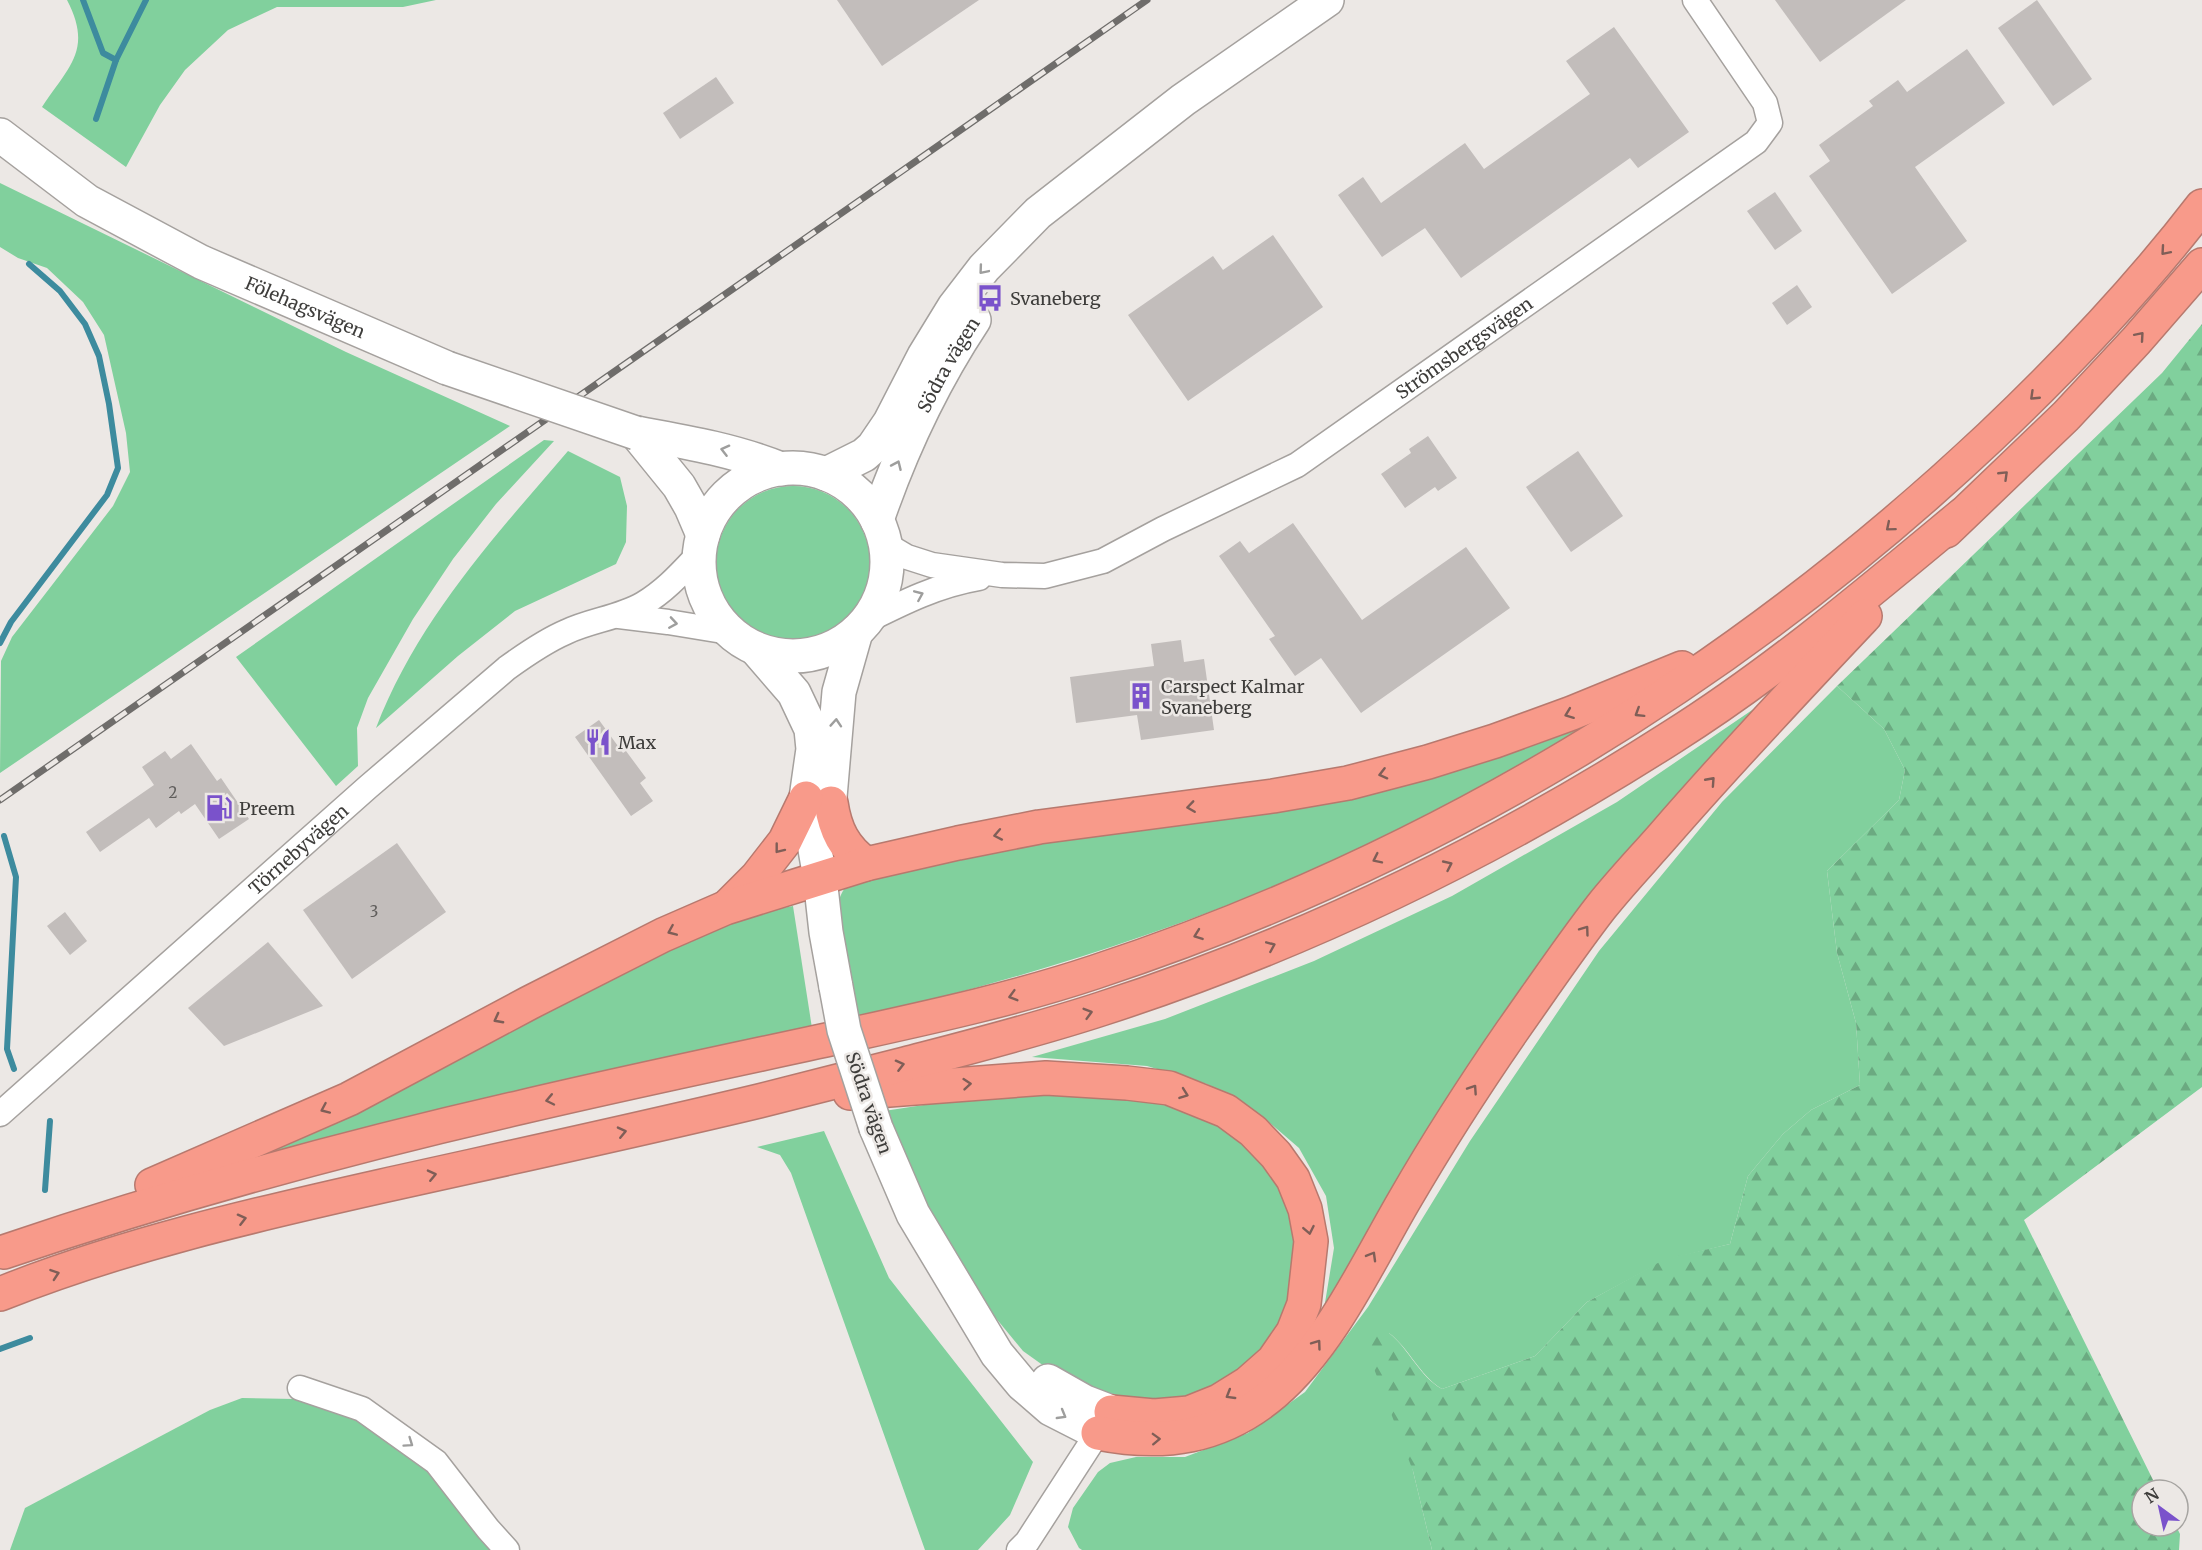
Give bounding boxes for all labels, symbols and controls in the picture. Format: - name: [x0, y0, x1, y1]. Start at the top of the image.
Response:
- one-way arrow: [2161, 244, 2172, 255]
- one-way arrow: [980, 263, 991, 274]
- street label: Fölehagsvägen: [242, 271, 369, 343]
- bus stop icon: Svaneberg: [975, 283, 1005, 313]
- place label: Svaneberg: [1010, 287, 1101, 310]
- street label: Strömsbergsvägen: [1391, 291, 1537, 404]
- street label: Södra vägen: [912, 313, 984, 416]
- one-way arrow: [2133, 332, 2144, 343]
- one-way arrow: [2030, 388, 2041, 399]
- one-way arrow: [721, 444, 731, 457]
- one-way arrow: [890, 460, 902, 471]
- one-way arrow: [1997, 471, 2007, 482]
- one-way arrow: [1886, 520, 1897, 531]
- one-way arrow: [913, 590, 924, 602]
- one-way arrow: [668, 616, 677, 628]
- place label: Carspect Kalmar Svaneberg: [1161, 675, 1305, 719]
- building icon: Carspect Kalmar Svaneberg: [1126, 681, 1156, 711]
- one-way arrow: [1635, 705, 1645, 717]
- one-way arrow: [1564, 707, 1575, 719]
- one-way arrow: [829, 719, 842, 728]
- restaurant icon: Max: [583, 727, 613, 757]
- place label: Max: [618, 731, 657, 754]
- one-way arrow: [1378, 766, 1388, 779]
- one-way arrow: [1704, 777, 1715, 788]
- house number: 2: [169, 783, 178, 802]
- fuel station icon: Preem: [204, 793, 234, 823]
- place label: Preem: [239, 797, 295, 820]
- street label: Törnebyvägen: [244, 799, 353, 899]
- one-way arrow: [1187, 801, 1196, 813]
- one-way arrow: [994, 828, 1004, 841]
- one-way arrow: [775, 843, 786, 854]
- one-way arrow: [1373, 851, 1384, 863]
- one-way arrow: [1442, 861, 1453, 873]
- house number: 3: [370, 902, 378, 921]
- one-way arrow: [667, 924, 678, 936]
- one-way arrow: [1578, 925, 1589, 936]
- one-way arrow: [1193, 928, 1204, 941]
- one-way arrow: [1264, 941, 1275, 953]
- one-way arrow: [1008, 989, 1019, 1001]
- one-way arrow: [1082, 1008, 1093, 1020]
- one-way arrow: [493, 1012, 504, 1024]
- street label: Södra vägen: [841, 1049, 897, 1157]
- one-way arrow: [895, 1059, 905, 1072]
- one-way arrow: [962, 1078, 971, 1091]
- one-way arrow: [1466, 1085, 1477, 1096]
- one-way arrow: [1178, 1086, 1189, 1099]
- one-way arrow: [546, 1093, 556, 1106]
- one-way arrow: [320, 1102, 331, 1114]
- one-way arrow: [617, 1126, 627, 1139]
- one-way arrow: [427, 1169, 437, 1182]
- one-way arrow: [237, 1213, 247, 1226]
- one-way arrow: [1302, 1224, 1315, 1234]
- one-way arrow: [1365, 1252, 1376, 1262]
- one-way arrow: [49, 1269, 60, 1282]
- one-way arrow: [1310, 1340, 1321, 1351]
- one-way arrow: [1226, 1387, 1236, 1399]
- one-way arrow: [1056, 1408, 1066, 1420]
- one-way arrow: [1151, 1433, 1160, 1446]
- one-way arrow: [403, 1436, 414, 1447]
- north arrow: [2130, 1478, 2190, 1538]
- text: N: [2141, 1483, 2163, 1507]

